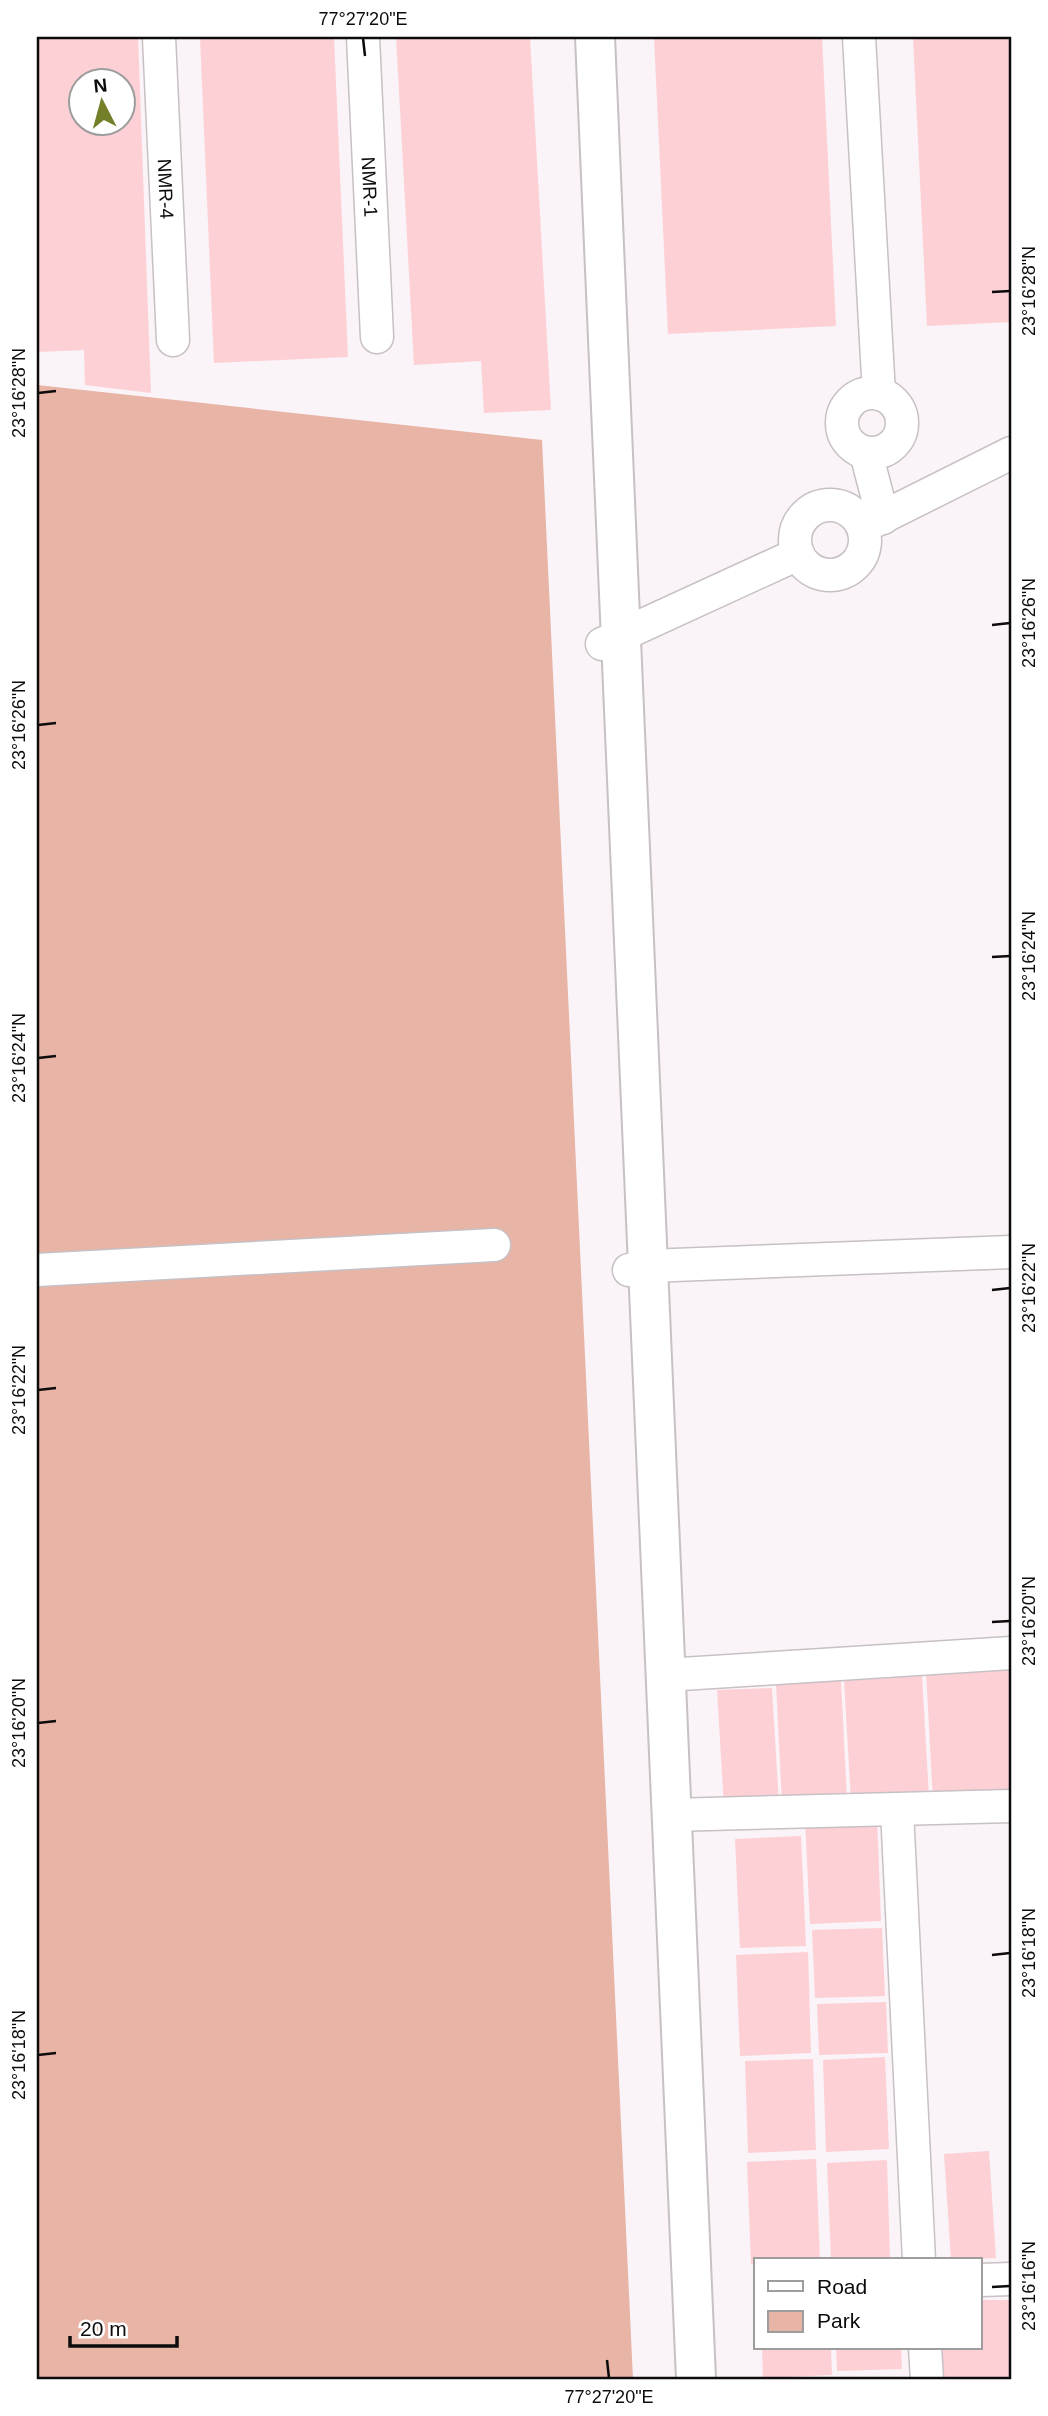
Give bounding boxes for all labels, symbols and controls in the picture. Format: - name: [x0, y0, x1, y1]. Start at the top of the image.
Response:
- text: 77°27'20"E: [318, 9, 408, 29]
- north arrow: [66, 66, 136, 136]
- text: N: [92, 74, 108, 97]
- street label: NMR-1: [358, 156, 382, 217]
- street label: NMR-4: [154, 158, 178, 220]
- text: 23°16'28"N: [1019, 246, 1039, 336]
- text: 23°16'28"N: [9, 348, 29, 438]
- text: 23°16'26"N: [1019, 578, 1039, 668]
- text: 23°16'26"N: [9, 680, 29, 770]
- text: 23°16'24"N: [1019, 911, 1039, 1001]
- text: 23°16'24"N: [9, 1013, 29, 1103]
- text: 23°16'22"N: [1019, 1243, 1039, 1333]
- text: 23°16'22"N: [9, 1345, 29, 1435]
- text: 23°16'20"N: [1019, 1576, 1039, 1666]
- text: 23°16'20"N: [9, 1678, 29, 1768]
- text: 23°16'18"N: [1019, 1908, 1039, 1998]
- text: 23°16'18"N: [9, 2010, 29, 2100]
- text: 23°16'16"N: [1019, 2241, 1039, 2331]
- legend: [754, 2258, 982, 2350]
- text: Road: [817, 2275, 867, 2298]
- scale bar: [70, 2304, 177, 2348]
- text: Park: [817, 2309, 861, 2332]
- text: 20 m: [80, 2317, 127, 2340]
- text: 77°27'20"E: [564, 2387, 654, 2407]

